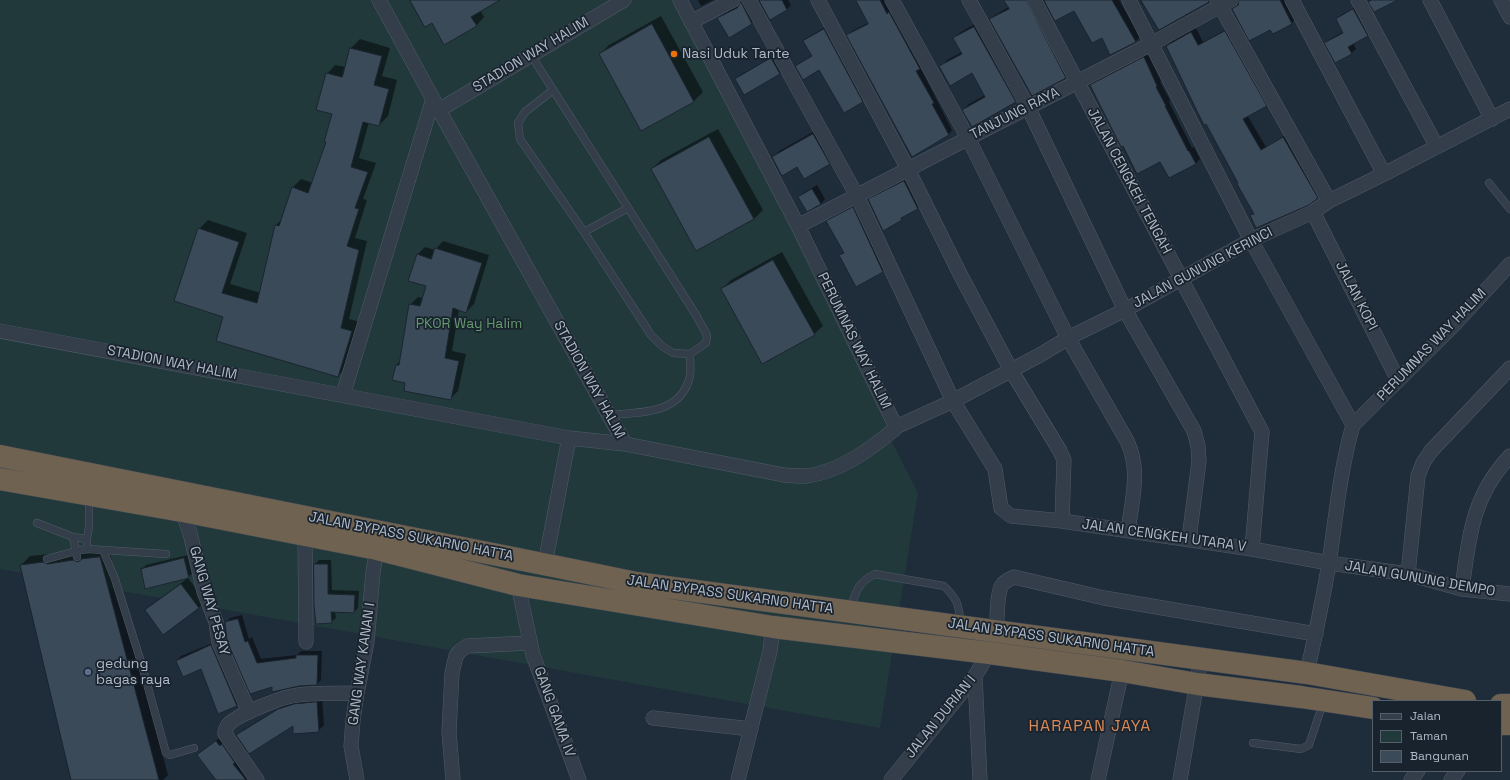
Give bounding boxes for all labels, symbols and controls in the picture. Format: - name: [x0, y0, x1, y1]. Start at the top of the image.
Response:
- street label: STADION WAY HALIM: [470, 14, 592, 96]
- place label: Nasi Uduk Tante: [682, 46, 790, 62]
- marker: Nasi Uduk Tante: [669, 49, 679, 59]
- street label: TANJUNG RAYA: [968, 84, 1062, 144]
- street label: JALAN CENGKEH TENGAH: [1083, 105, 1175, 257]
- street label: JALAN GUNUNG KERINCI: [1130, 224, 1276, 312]
- street label: JALAN KOPI: [1331, 259, 1381, 333]
- street label: PERUMNAS WAY HALIM: [814, 270, 894, 412]
- street label: PERUMNAS WAY HALIM: [1374, 285, 1490, 405]
- park label: PKOR Way Halim: [416, 316, 522, 332]
- street label: STADION WAY HALIM: [550, 318, 628, 442]
- street label: STADION WAY HALIM: [106, 342, 238, 384]
- street label: JALAN BYPASS SUKARNO HATTA: [307, 509, 515, 565]
- street label: JALAN CENGKEH UTARA V: [1081, 516, 1247, 556]
- street label: GANG WAY PESAY: [185, 544, 233, 658]
- street label: JALAN GUNUNG DEMPO: [1343, 557, 1497, 601]
- street label: JALAN BYPASS SUKARNO HATTA: [626, 572, 834, 618]
- street label: GANG WAY KANAN I: [345, 602, 379, 726]
- street label: JALAN BYPASS SUKARNO HATTA: [947, 615, 1155, 661]
- place label: gedung bagas raya: [96, 656, 170, 688]
- street label: GANG GAMA IV: [530, 665, 578, 759]
- marker: gedung bagas raya: [83, 667, 93, 677]
- street label: JALAN DURIAN I: [902, 672, 980, 762]
- legend: [1372, 700, 1502, 772]
- text: Jalan: [1410, 708, 1441, 724]
- district label: HARAPAN JAYA: [1029, 717, 1151, 737]
- text: Taman: [1410, 728, 1447, 744]
- text: Bangunan: [1410, 748, 1469, 764]

